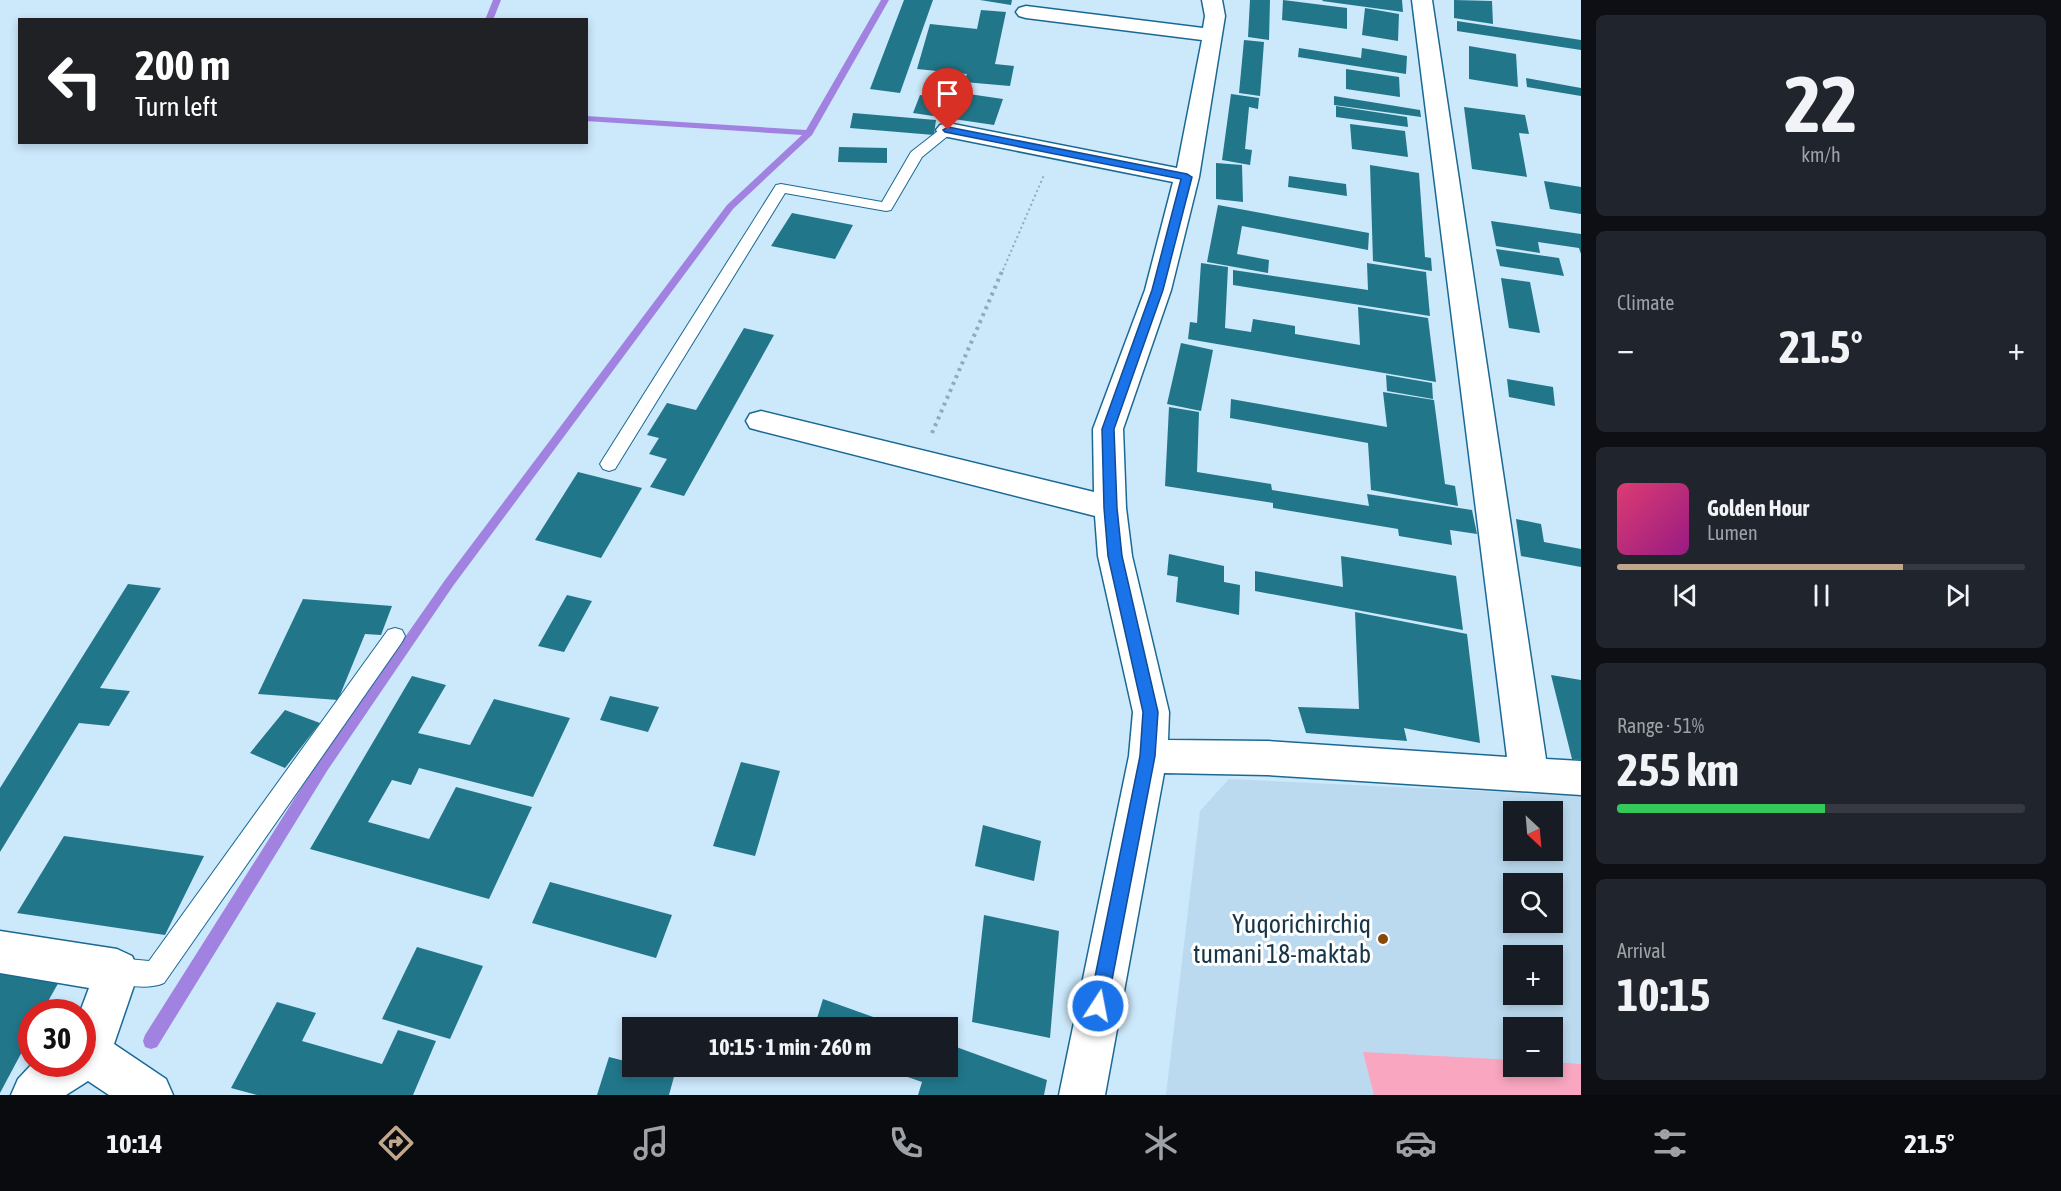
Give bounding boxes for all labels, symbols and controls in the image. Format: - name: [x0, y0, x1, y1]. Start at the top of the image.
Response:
- text: 200 m: [135, 41, 230, 89]
- icon: left: [36, 42, 114, 120]
- text: 22: [1784, 59, 1858, 149]
- pin: [922, 68, 973, 130]
- icon: arrive: [931, 77, 964, 110]
- text: Turn left: [135, 91, 218, 122]
- text: km/h: [1801, 143, 1841, 166]
- text: Climate: [1617, 291, 1674, 314]
- text: 21.5°: [1779, 321, 1863, 373]
- text: −: [1617, 329, 1634, 367]
- text: +: [2008, 329, 2025, 367]
- text: Golden Hour: [1707, 495, 1809, 521]
- text: Lumen: [1707, 521, 1758, 544]
- icon: previous: [1669, 579, 1702, 612]
- icon: pause: [1805, 579, 1838, 612]
- icon: next: [1941, 579, 1974, 612]
- text: Range · 51%: [1617, 714, 1704, 737]
- text: 255 km: [1617, 744, 1739, 796]
- north arrow: [1503, 801, 1563, 861]
- map controls: [1503, 801, 1563, 1077]
- button: search: [1503, 873, 1563, 933]
- place label: Yuqorichirchiq tumani 18-maktab: [1193, 909, 1371, 969]
- marker: Yuqorichirchiq tumani 18-maktab: [1376, 932, 1390, 946]
- text: Arrival: [1617, 939, 1666, 962]
- button: +: [1503, 945, 1563, 1005]
- text: 10:15: [1617, 969, 1711, 1021]
- position arrow: [1066, 974, 1130, 1038]
- speed limit sign: 30: [18, 999, 96, 1077]
- button: −: [1503, 1017, 1563, 1077]
- text: 10:15 · 1 min · 260 m: [709, 1034, 871, 1060]
- icon: directions: [375, 1122, 417, 1164]
- icon: music: [630, 1122, 672, 1164]
- icon: phone: [885, 1122, 927, 1164]
- icon: climate: [1140, 1122, 1182, 1164]
- icon: car: [1395, 1122, 1437, 1164]
- icon: filters: [1649, 1122, 1691, 1164]
- text: 10:14: [106, 1128, 163, 1159]
- text: 21.5°: [1904, 1128, 1955, 1159]

